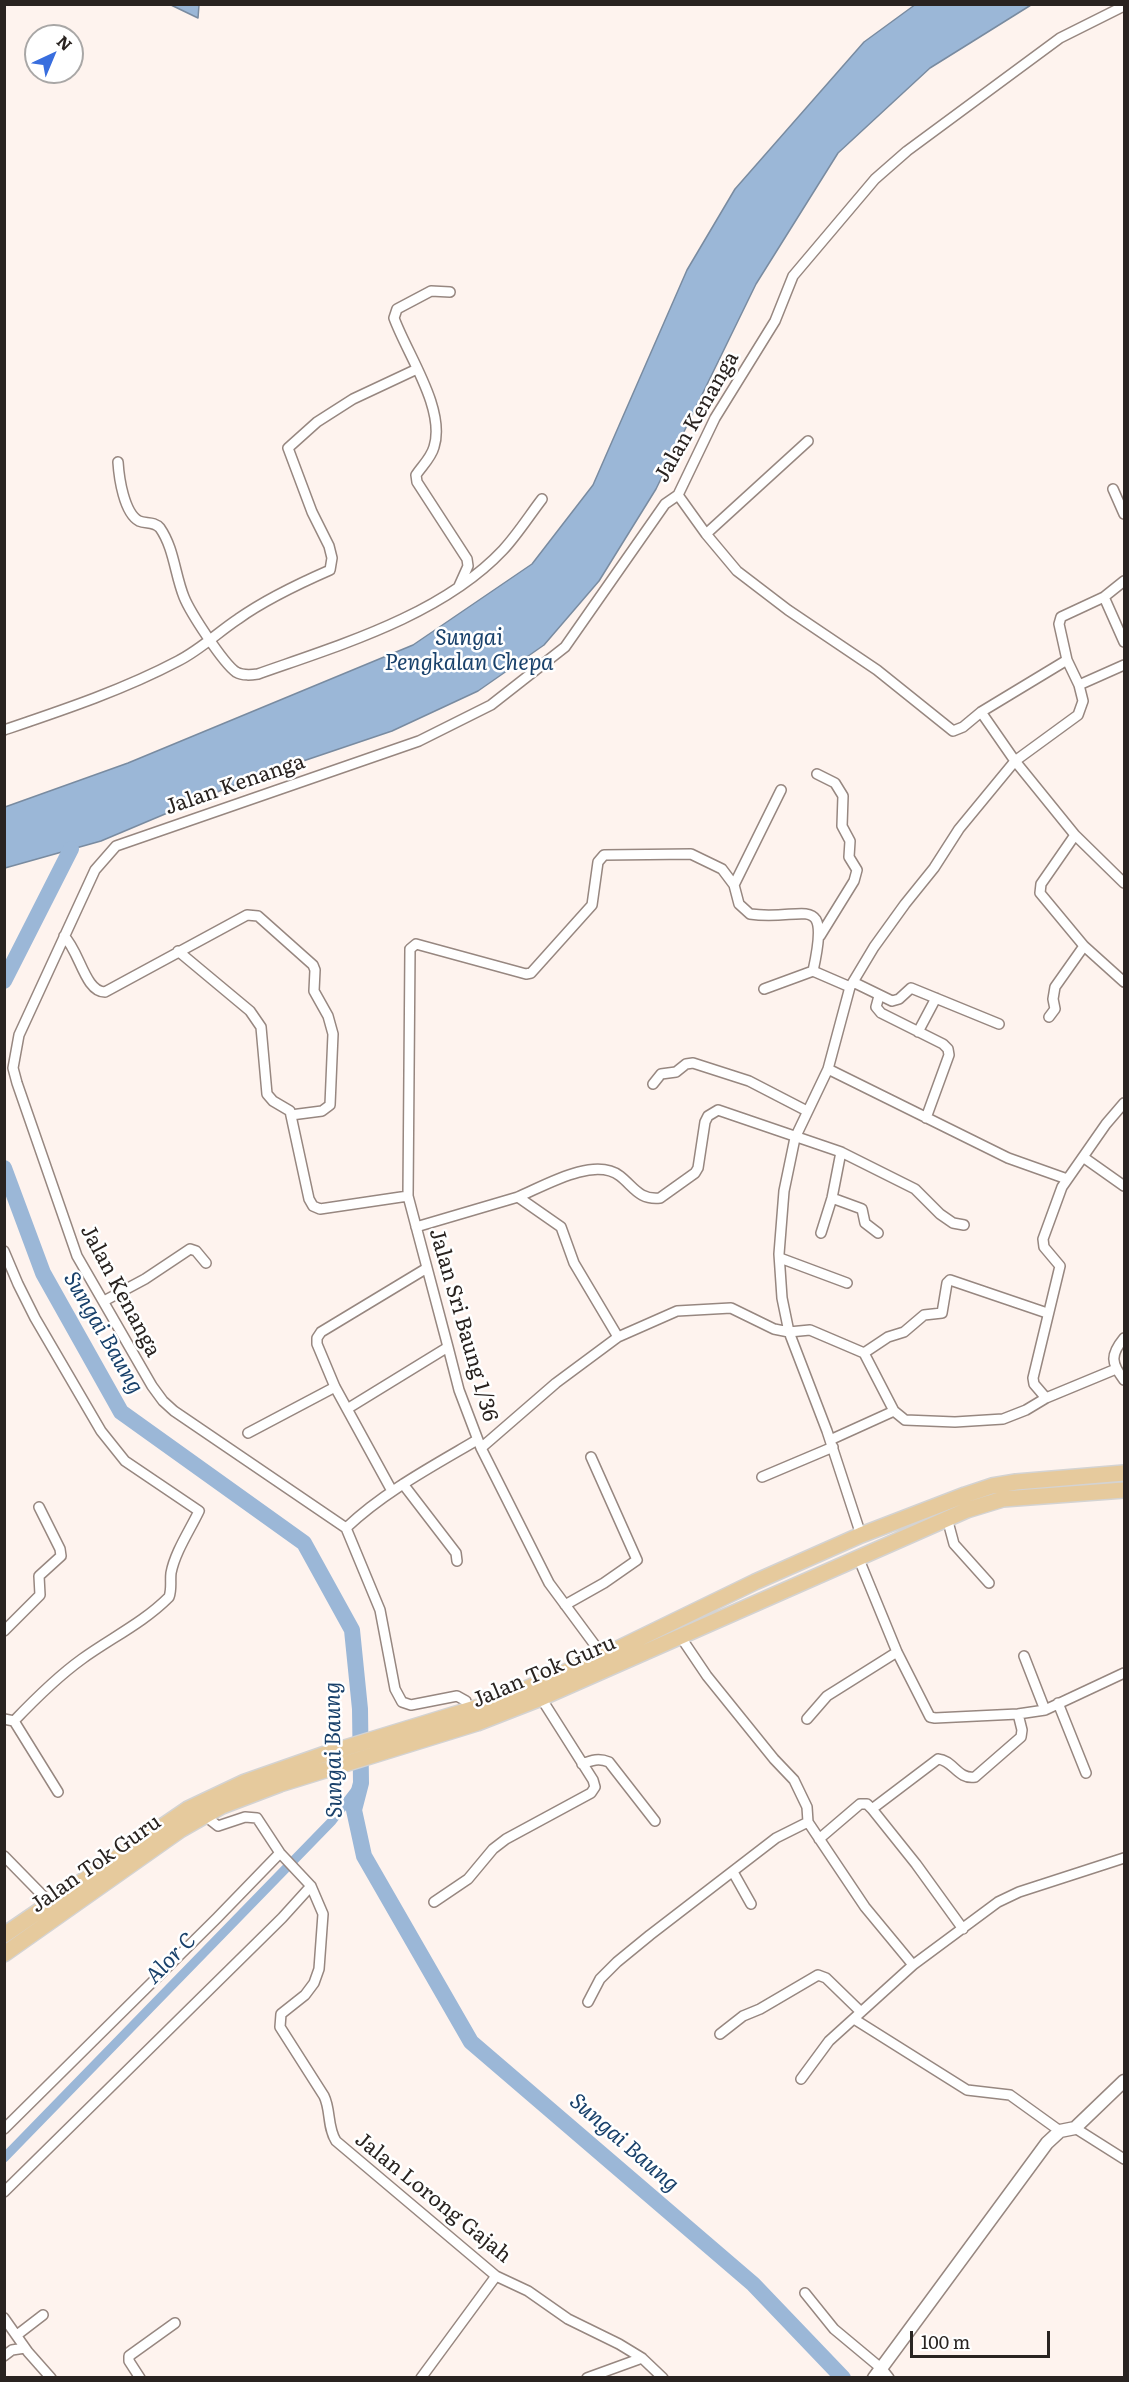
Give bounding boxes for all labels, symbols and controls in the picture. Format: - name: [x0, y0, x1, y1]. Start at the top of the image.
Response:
- north arrow: [24, 24, 84, 84]
- text: N: [52, 29, 78, 56]
- street label: Jalan Kenanga: [650, 347, 744, 487]
- water label: Sungai Pengkalan Chepa: [384, 626, 554, 678]
- street label: Jalan Kenanga: [162, 749, 308, 821]
- street label: Jalan Kenanga: [75, 1221, 165, 1361]
- street label: Jalan Sri Baung 1/36: [423, 1226, 503, 1424]
- water label: Sungai Baung: [57, 1267, 149, 1399]
- street label: Jalan Tok Guru: [468, 1630, 620, 1714]
- water label: Sungai Baung: [320, 1682, 348, 1818]
- street label: Jalan Tok Guru: [26, 1810, 166, 1918]
- water label: Alor C: [140, 1928, 202, 1990]
- water label: Sungai Baung: [564, 2088, 684, 2198]
- street label: Jalan Lorong Gajah: [350, 2127, 516, 2269]
- scale bar: [913, 2319, 1052, 2357]
- text: 100 m: [921, 2328, 970, 2355]

